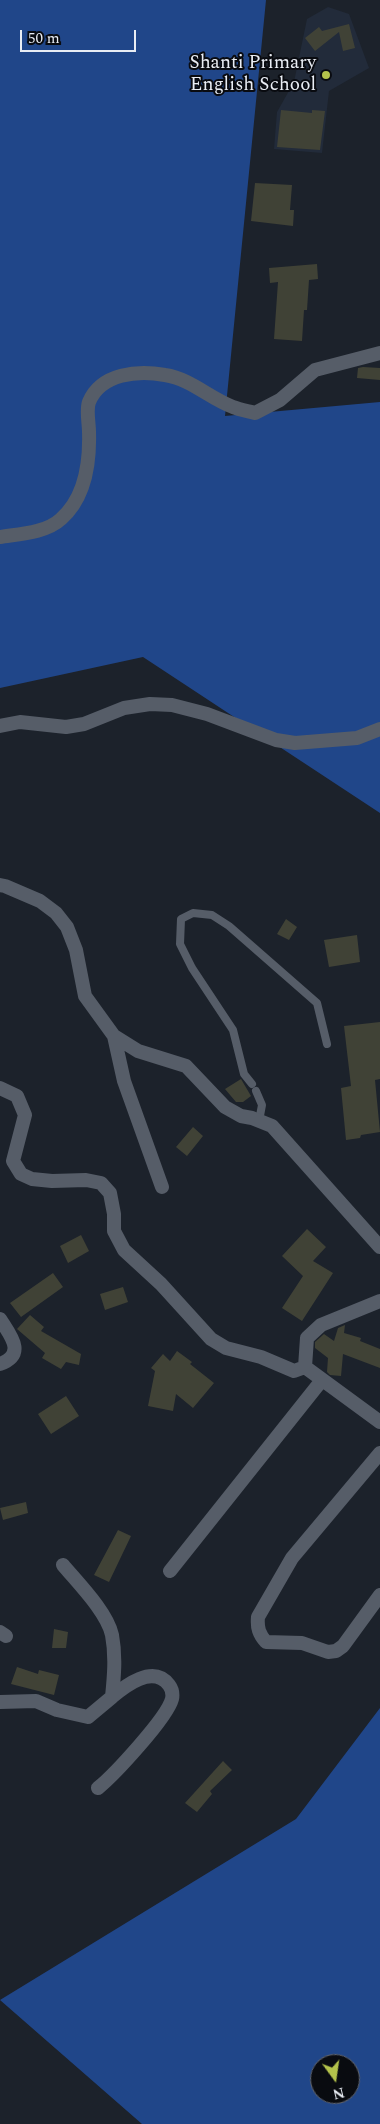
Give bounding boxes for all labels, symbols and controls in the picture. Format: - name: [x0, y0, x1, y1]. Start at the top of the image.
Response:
- scale bar: [22, 20, 139, 52]
- text: 50 m: [28, 27, 60, 50]
- place label: Shanti Primary English School: [190, 53, 316, 97]
- marker: Shanti Primary English School: [320, 69, 332, 81]
- north arrow: [310, 2054, 360, 2104]
- text: N: [330, 2081, 347, 2105]

